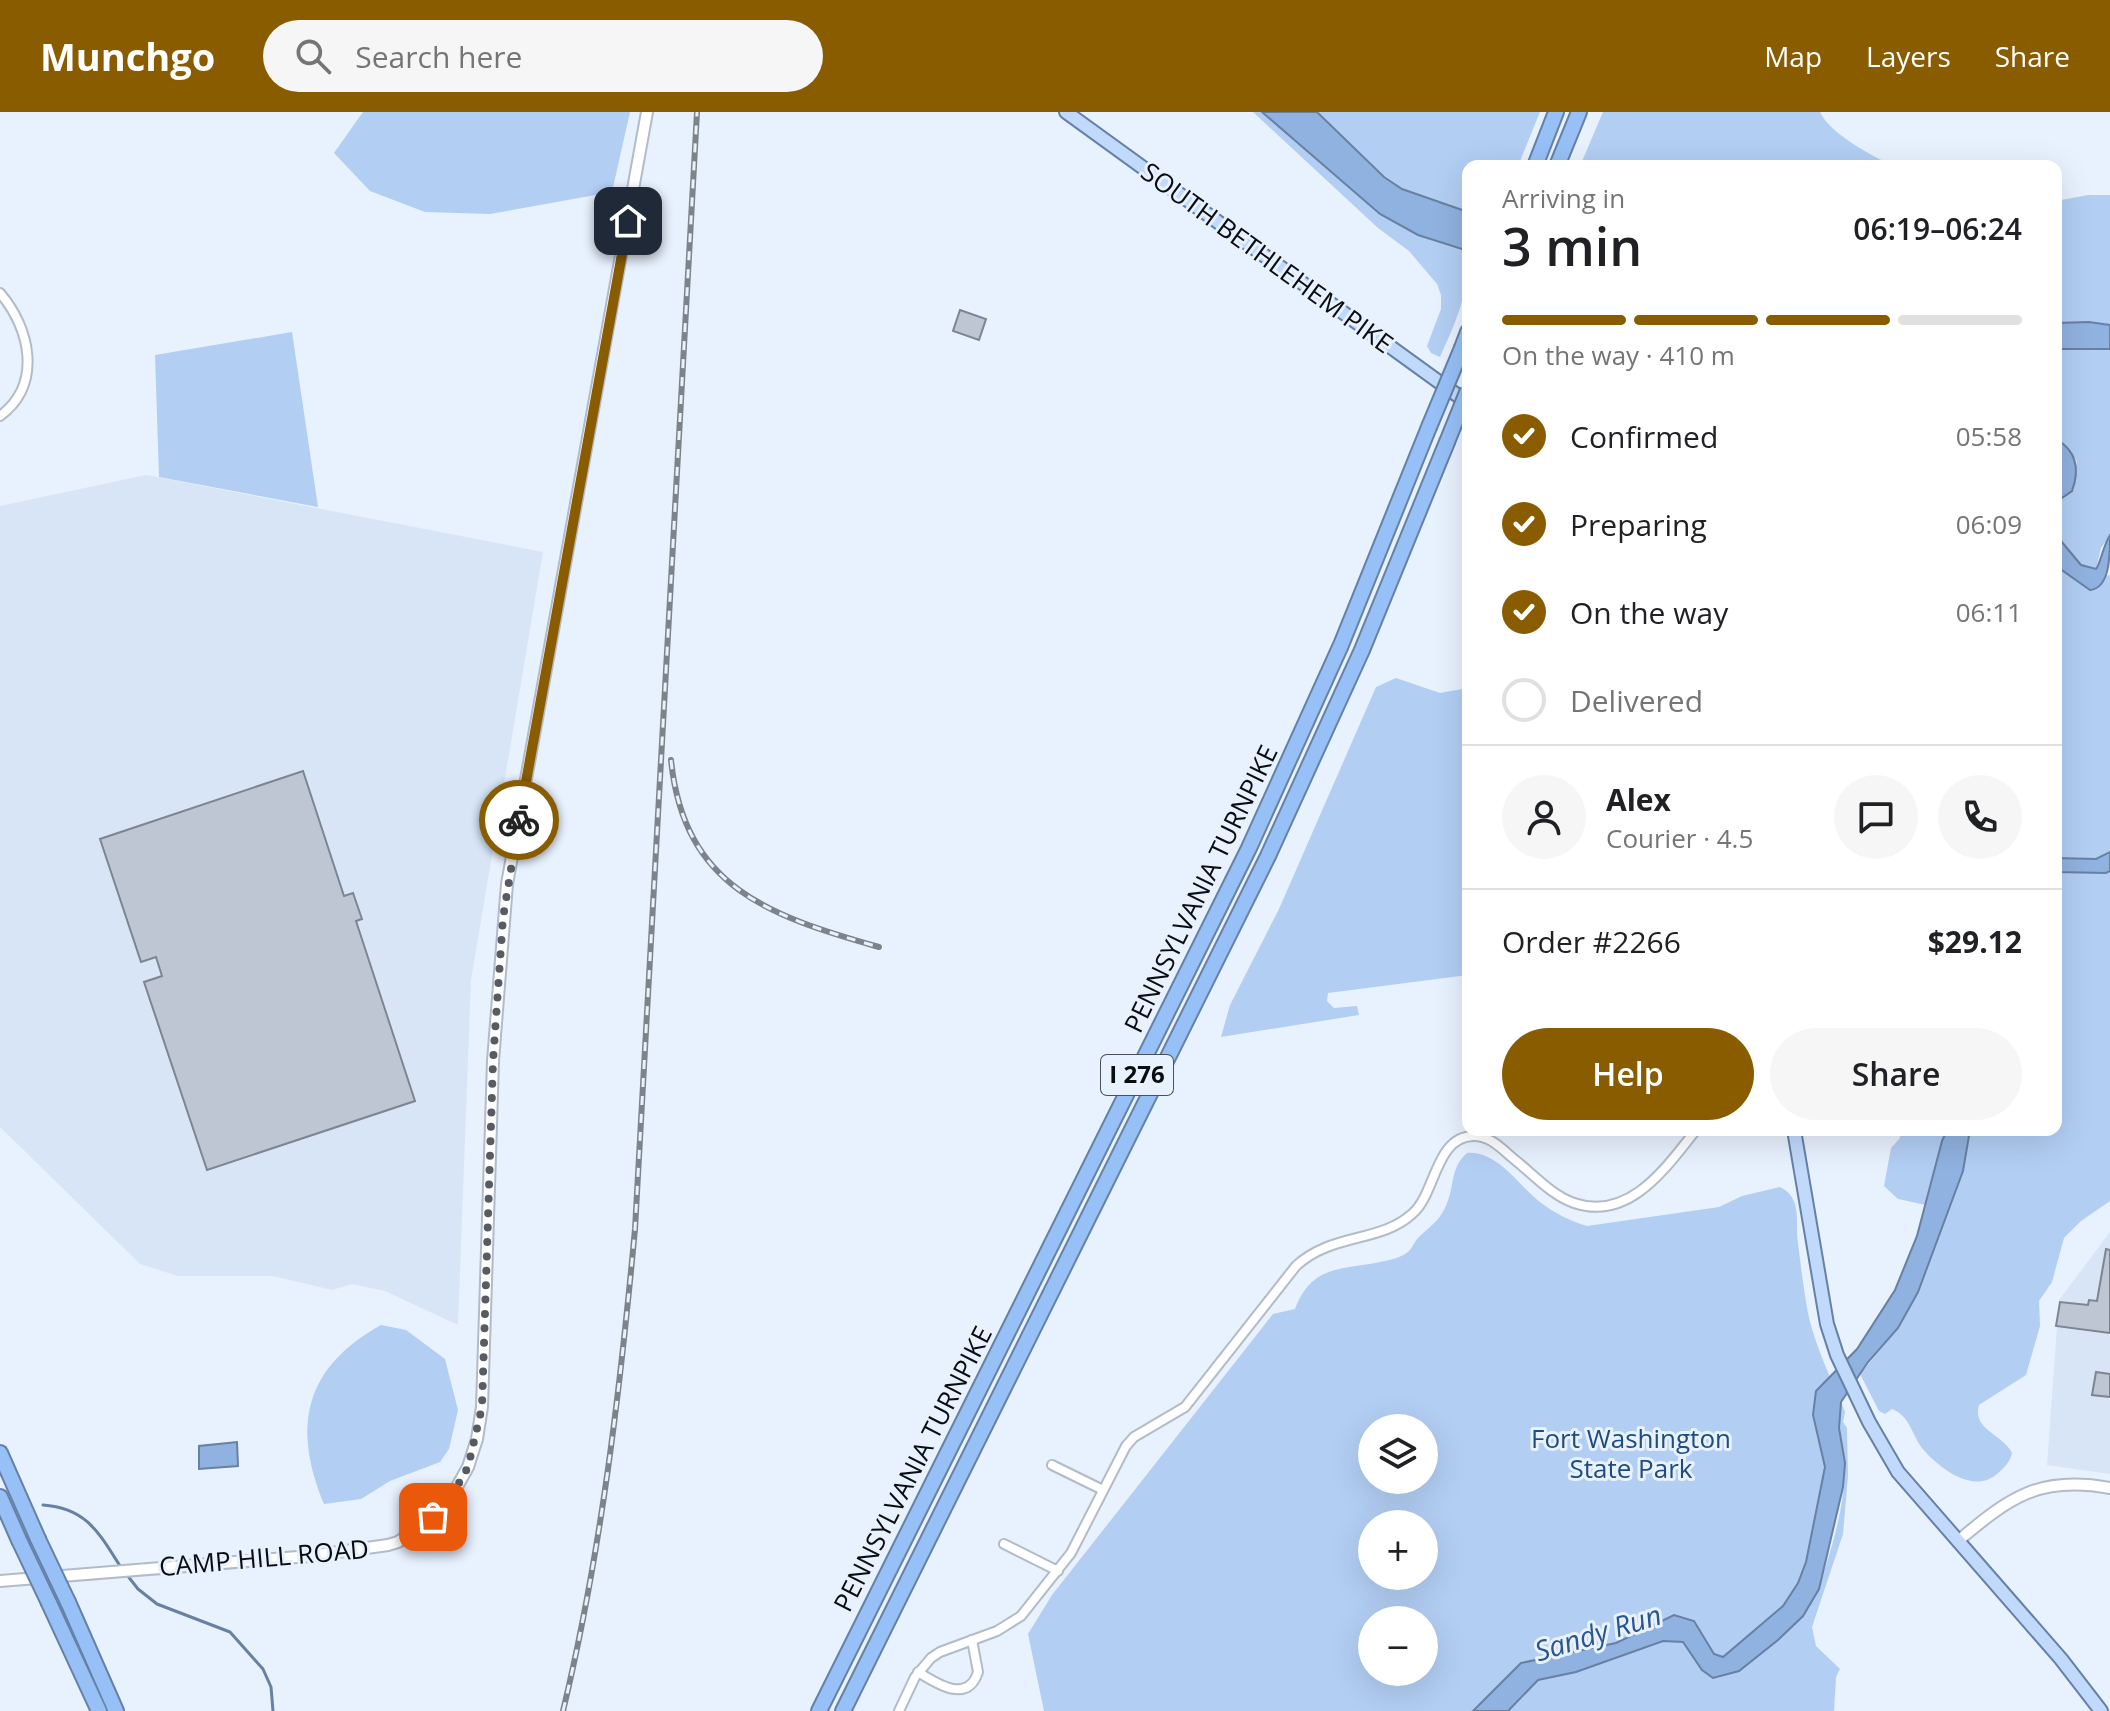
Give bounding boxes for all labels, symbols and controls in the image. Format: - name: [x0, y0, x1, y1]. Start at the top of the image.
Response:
- search box: [263, 20, 823, 92]
- text: Munchgo: [40, 30, 215, 82]
- icon: search: [291, 34, 335, 78]
- text: Search here: [355, 36, 522, 77]
- text: Map: [1764, 37, 1822, 75]
- text: Layers: [1866, 37, 1951, 75]
- text: Share: [1995, 37, 2070, 75]
- street label: SOUTH BETHLEHEM PIKE: [1134, 153, 1401, 361]
- text: Arriving in: [1502, 180, 1625, 216]
- pin: [594, 187, 662, 255]
- icon: home: [606, 199, 650, 243]
- text: 06:19–06:24: [1853, 208, 2022, 249]
- text: 3 min: [1502, 210, 1642, 281]
- text: On the way · 410 m: [1502, 337, 1735, 373]
- icon: check: [1502, 414, 1546, 458]
- text: Confirmed: [1570, 416, 1718, 457]
- text: 05:58: [1956, 418, 2022, 454]
- icon: check: [1502, 502, 1546, 546]
- text: Preparing: [1570, 504, 1707, 545]
- text: 06:09: [1956, 506, 2022, 542]
- icon: check: [1502, 590, 1546, 634]
- text: On the way: [1570, 592, 1728, 633]
- text: 06:11: [1956, 594, 2022, 630]
- text: Delivered: [1570, 680, 1703, 721]
- street label: PENNSYLVANIA TURNPIKE: [1115, 739, 1285, 1038]
- button: person: [1502, 775, 1586, 859]
- button: chat: [1834, 775, 1918, 859]
- button: phone: [1938, 775, 2022, 859]
- text: Alex: [1606, 779, 1671, 820]
- courier: [479, 780, 559, 860]
- icon: bike: [497, 798, 541, 842]
- text: Courier · 4.5: [1606, 820, 1753, 856]
- text: Order #2266: [1502, 921, 1681, 962]
- text: $29.12: [1928, 921, 2022, 962]
- button: Help: [1502, 1028, 1754, 1120]
- button: Share: [1770, 1028, 2022, 1120]
- road number: I 276: [1101, 1055, 1173, 1095]
- street label: PENNSYLVANIA TURNPIKE: [824, 1320, 1000, 1617]
- map controls: [1358, 1414, 1438, 1686]
- button: layers: [1358, 1414, 1438, 1494]
- park label: Fort Washington State Park: [1531, 1420, 1731, 1486]
- pin: [399, 1483, 467, 1551]
- icon: bag: [411, 1495, 455, 1539]
- button: +: [1358, 1510, 1438, 1590]
- street label: CAMP HILL ROAD: [157, 1530, 370, 1584]
- water label: Sandy Run: [1530, 1595, 1666, 1669]
- button: −: [1358, 1606, 1438, 1686]

